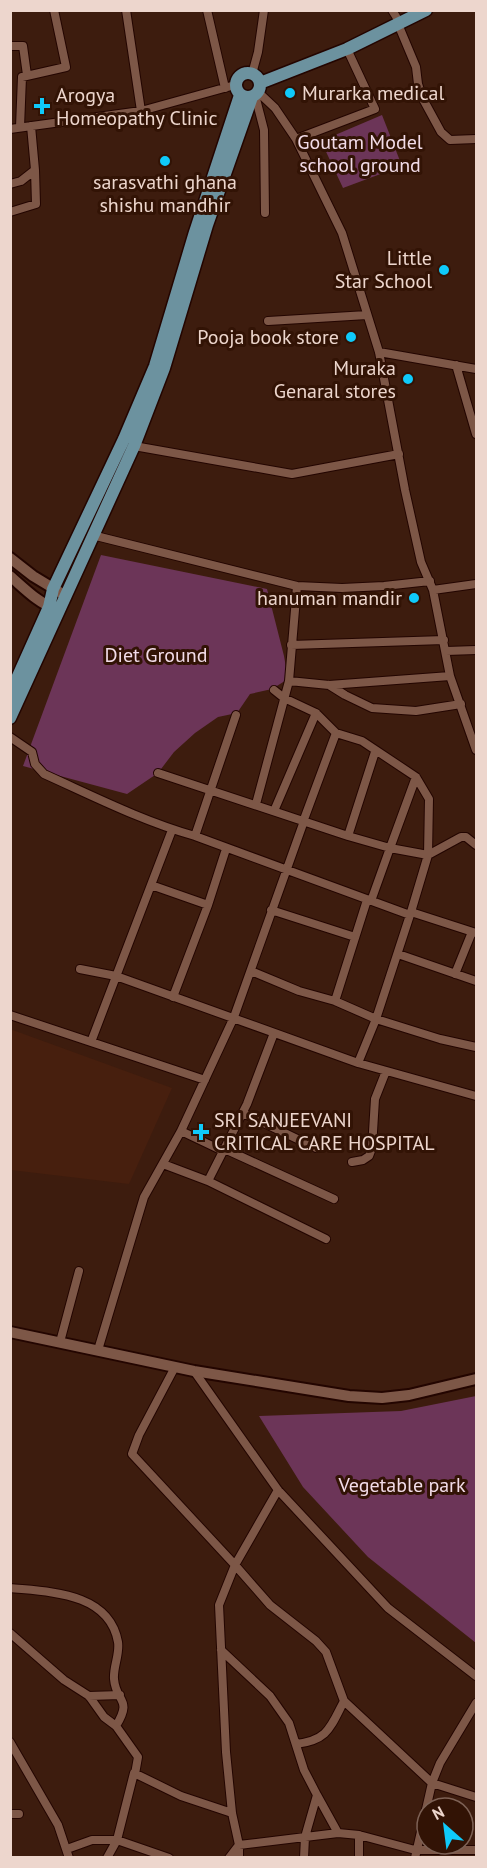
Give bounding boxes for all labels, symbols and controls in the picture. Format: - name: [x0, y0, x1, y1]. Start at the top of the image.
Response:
- place label: Murarka medical: [302, 80, 444, 106]
- place label: Arogya Homeopathy Clinic: [56, 82, 217, 131]
- marker: Murarka medical: [283, 86, 297, 100]
- marker: Arogya Homeopathy Clinic: [33, 97, 51, 115]
- park label: Goutam Model school ground: [297, 129, 423, 178]
- marker: sarasvathi ghana shishu mandhir: [158, 154, 172, 168]
- place label: sarasvathi ghana shishu mandhir: [93, 169, 237, 218]
- place label: Little Star School: [335, 245, 432, 294]
- marker: Little Star School: [437, 263, 451, 277]
- place label: Pooja book store: [197, 324, 339, 350]
- marker: Pooja book store: [344, 330, 358, 344]
- place label: Muraka Genaral stores: [274, 355, 396, 404]
- marker: Muraka Genaral stores: [401, 372, 415, 386]
- place label: hanuman mandir: [257, 585, 402, 611]
- marker: hanuman mandir: [407, 591, 421, 605]
- park label: Diet Ground: [105, 642, 207, 668]
- place label: SRI SANJEEVANI CRITICAL CARE HOSPITAL: [214, 1107, 435, 1156]
- marker: SRI SANJEEVANI CRITICAL CARE HOSPITAL: [192, 1123, 210, 1141]
- park label: Vegetable park: [338, 1472, 466, 1498]
- north arrow: [415, 1796, 475, 1856]
- text: N: [429, 1801, 447, 1824]

